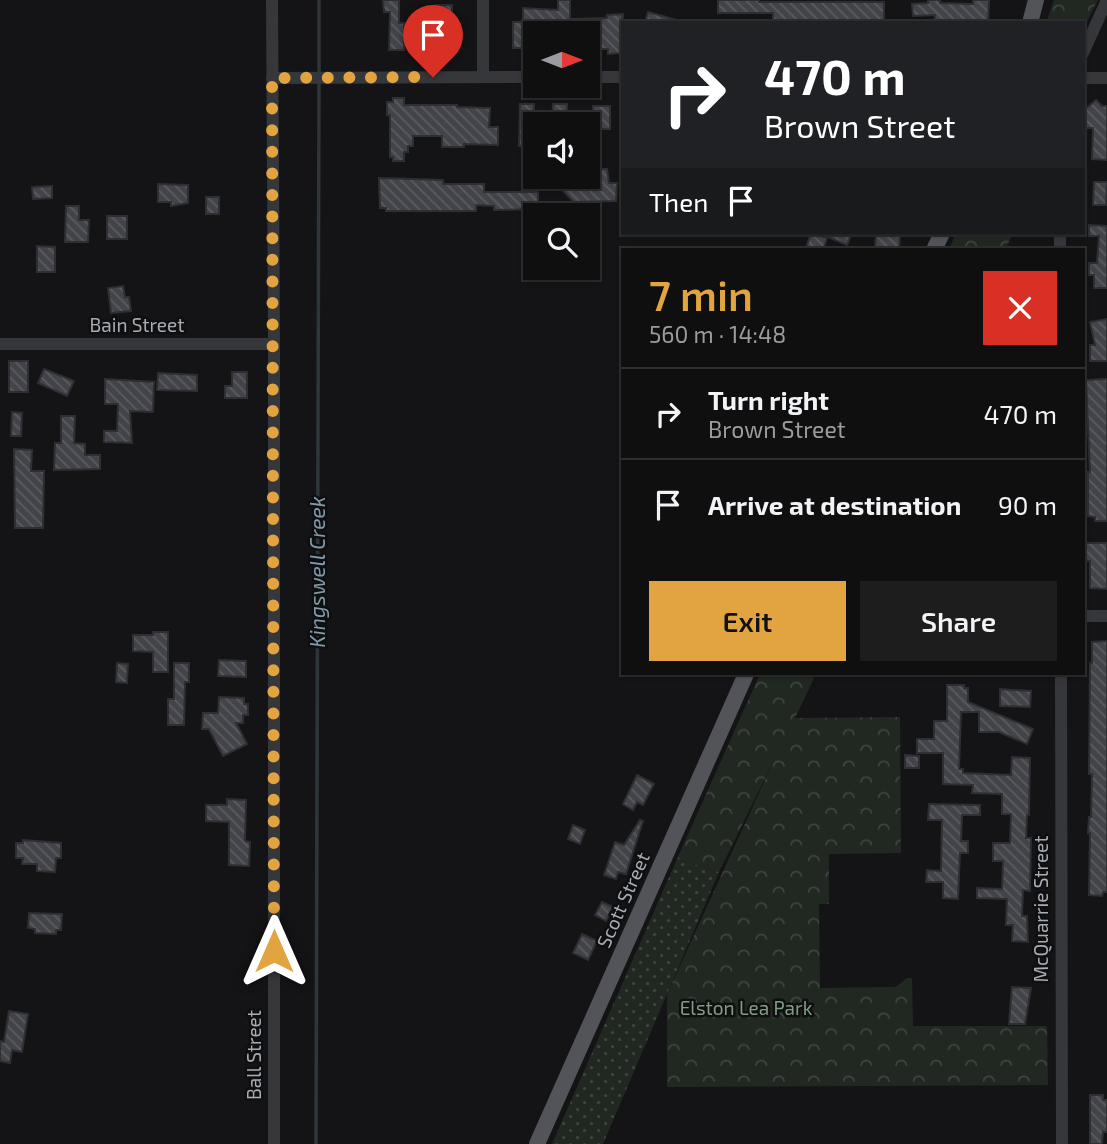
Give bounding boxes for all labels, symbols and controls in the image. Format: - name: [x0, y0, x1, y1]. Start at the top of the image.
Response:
- pin: [403, 5, 463, 77]
- icon: arrive: [414, 16, 452, 54]
- north arrow: [523, 21, 600, 98]
- map controls: [523, 21, 600, 280]
- text: 470 m: [764, 46, 906, 105]
- icon: right: [649, 49, 740, 140]
- text: Brown Street: [764, 106, 955, 144]
- button: sound: [523, 112, 600, 189]
- icon: arrive: [722, 182, 760, 220]
- text: Then: [649, 186, 708, 217]
- button: search: [523, 203, 600, 280]
- text: 7 min: [649, 269, 753, 319]
- button: close: [983, 271, 1057, 345]
- street label: Bain Street: [89, 313, 185, 336]
- text: 560 m · 14:48: [649, 320, 786, 348]
- text: Turn right: [708, 384, 829, 415]
- icon: right: [649, 395, 687, 433]
- text: 470 m: [983, 398, 1057, 429]
- text: Brown Street: [708, 415, 846, 443]
- icon: arrive: [649, 486, 687, 524]
- text: Arrive at destination: [708, 489, 961, 520]
- text: 90 m: [998, 489, 1057, 520]
- water label: Kingswell Creek: [304, 496, 329, 648]
- button: Exit: [649, 581, 846, 661]
- button: Share: [860, 581, 1057, 661]
- street label: McQuarrie Street: [1029, 835, 1052, 983]
- street label: Scott Street: [591, 848, 654, 951]
- position arrow: [237, 914, 311, 988]
- park label: Elston Lea Park: [680, 996, 813, 1019]
- street label: Ball Street: [242, 1010, 265, 1100]

